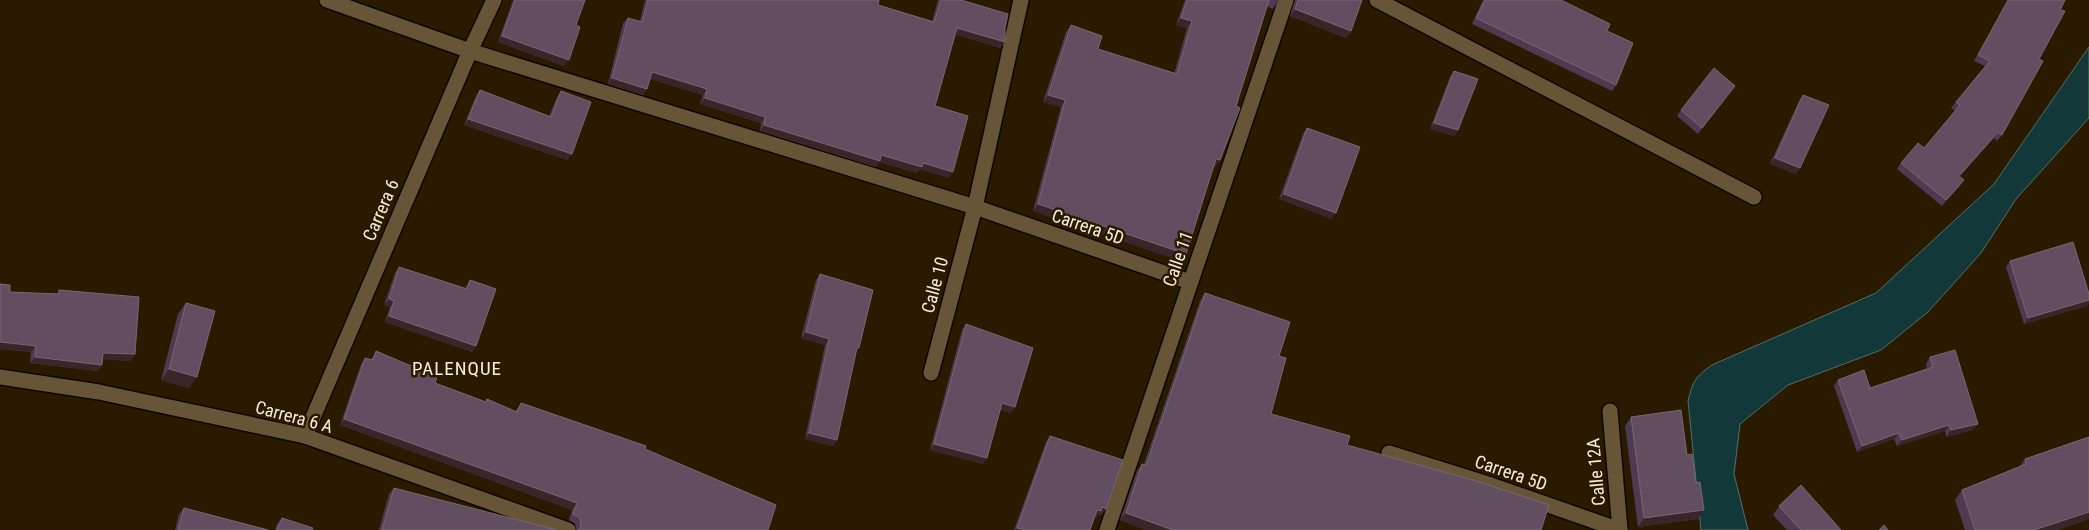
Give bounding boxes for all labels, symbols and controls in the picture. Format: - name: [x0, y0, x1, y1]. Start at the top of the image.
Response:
- street label: Carrera 6: [358, 176, 403, 244]
- street label: Carrera 5D: [1049, 204, 1127, 249]
- street label: Calle 11: [1158, 228, 1197, 289]
- street label: Calle 10: [917, 254, 952, 315]
- district label: PALENQUE: [412, 357, 502, 380]
- street label: Carrera 6 A: [253, 396, 336, 437]
- street label: Calle 12A: [1582, 437, 1609, 507]
- street label: Carrera 5D: [1472, 450, 1550, 495]

